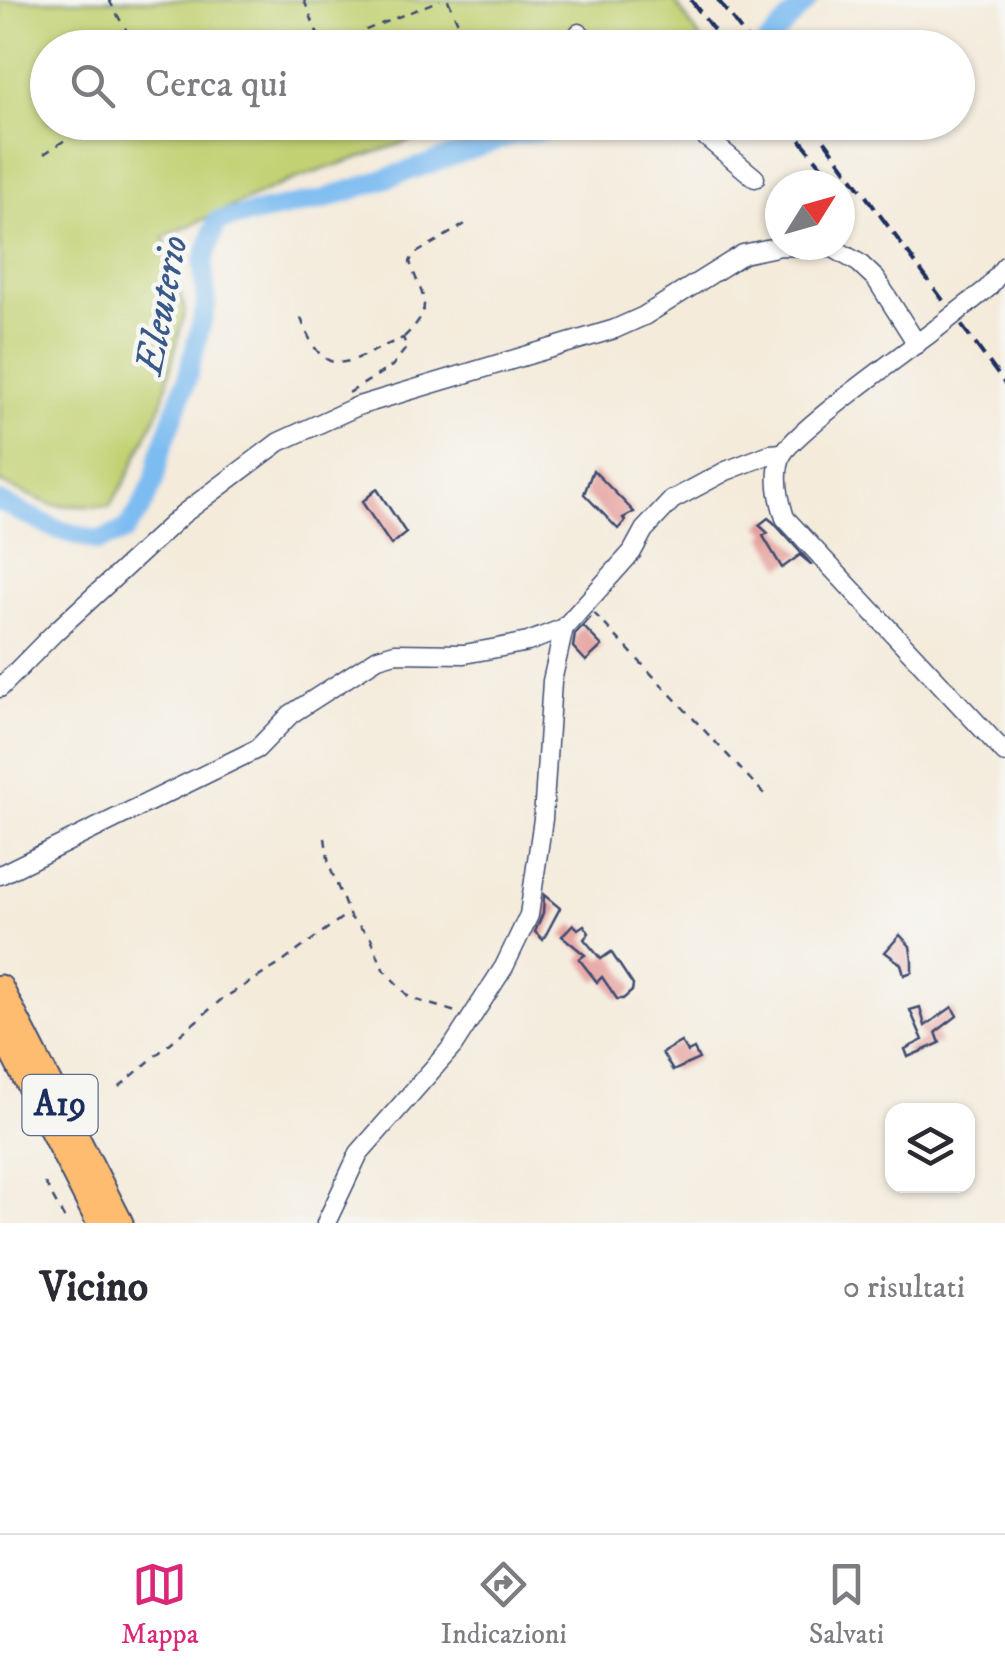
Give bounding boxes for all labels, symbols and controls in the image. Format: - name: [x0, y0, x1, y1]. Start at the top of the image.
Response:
- search box: [30, 30, 975, 140]
- icon: search: [65, 58, 120, 113]
- text: Cerca qui: [145, 61, 288, 109]
- north arrow: [765, 170, 855, 260]
- water label: Eleuterio: [125, 231, 201, 381]
- road number: A19: [22, 1075, 98, 1135]
- map controls: [885, 1103, 975, 1193]
- button: layers: [885, 1103, 975, 1193]
- text: Vicino: [40, 1262, 148, 1314]
- text: 0 risultati: [843, 1268, 965, 1308]
- tab: Mappa: [121, 1557, 199, 1652]
- tab: Indicazioni: [441, 1557, 567, 1652]
- tab: Salvati: [809, 1557, 884, 1652]

